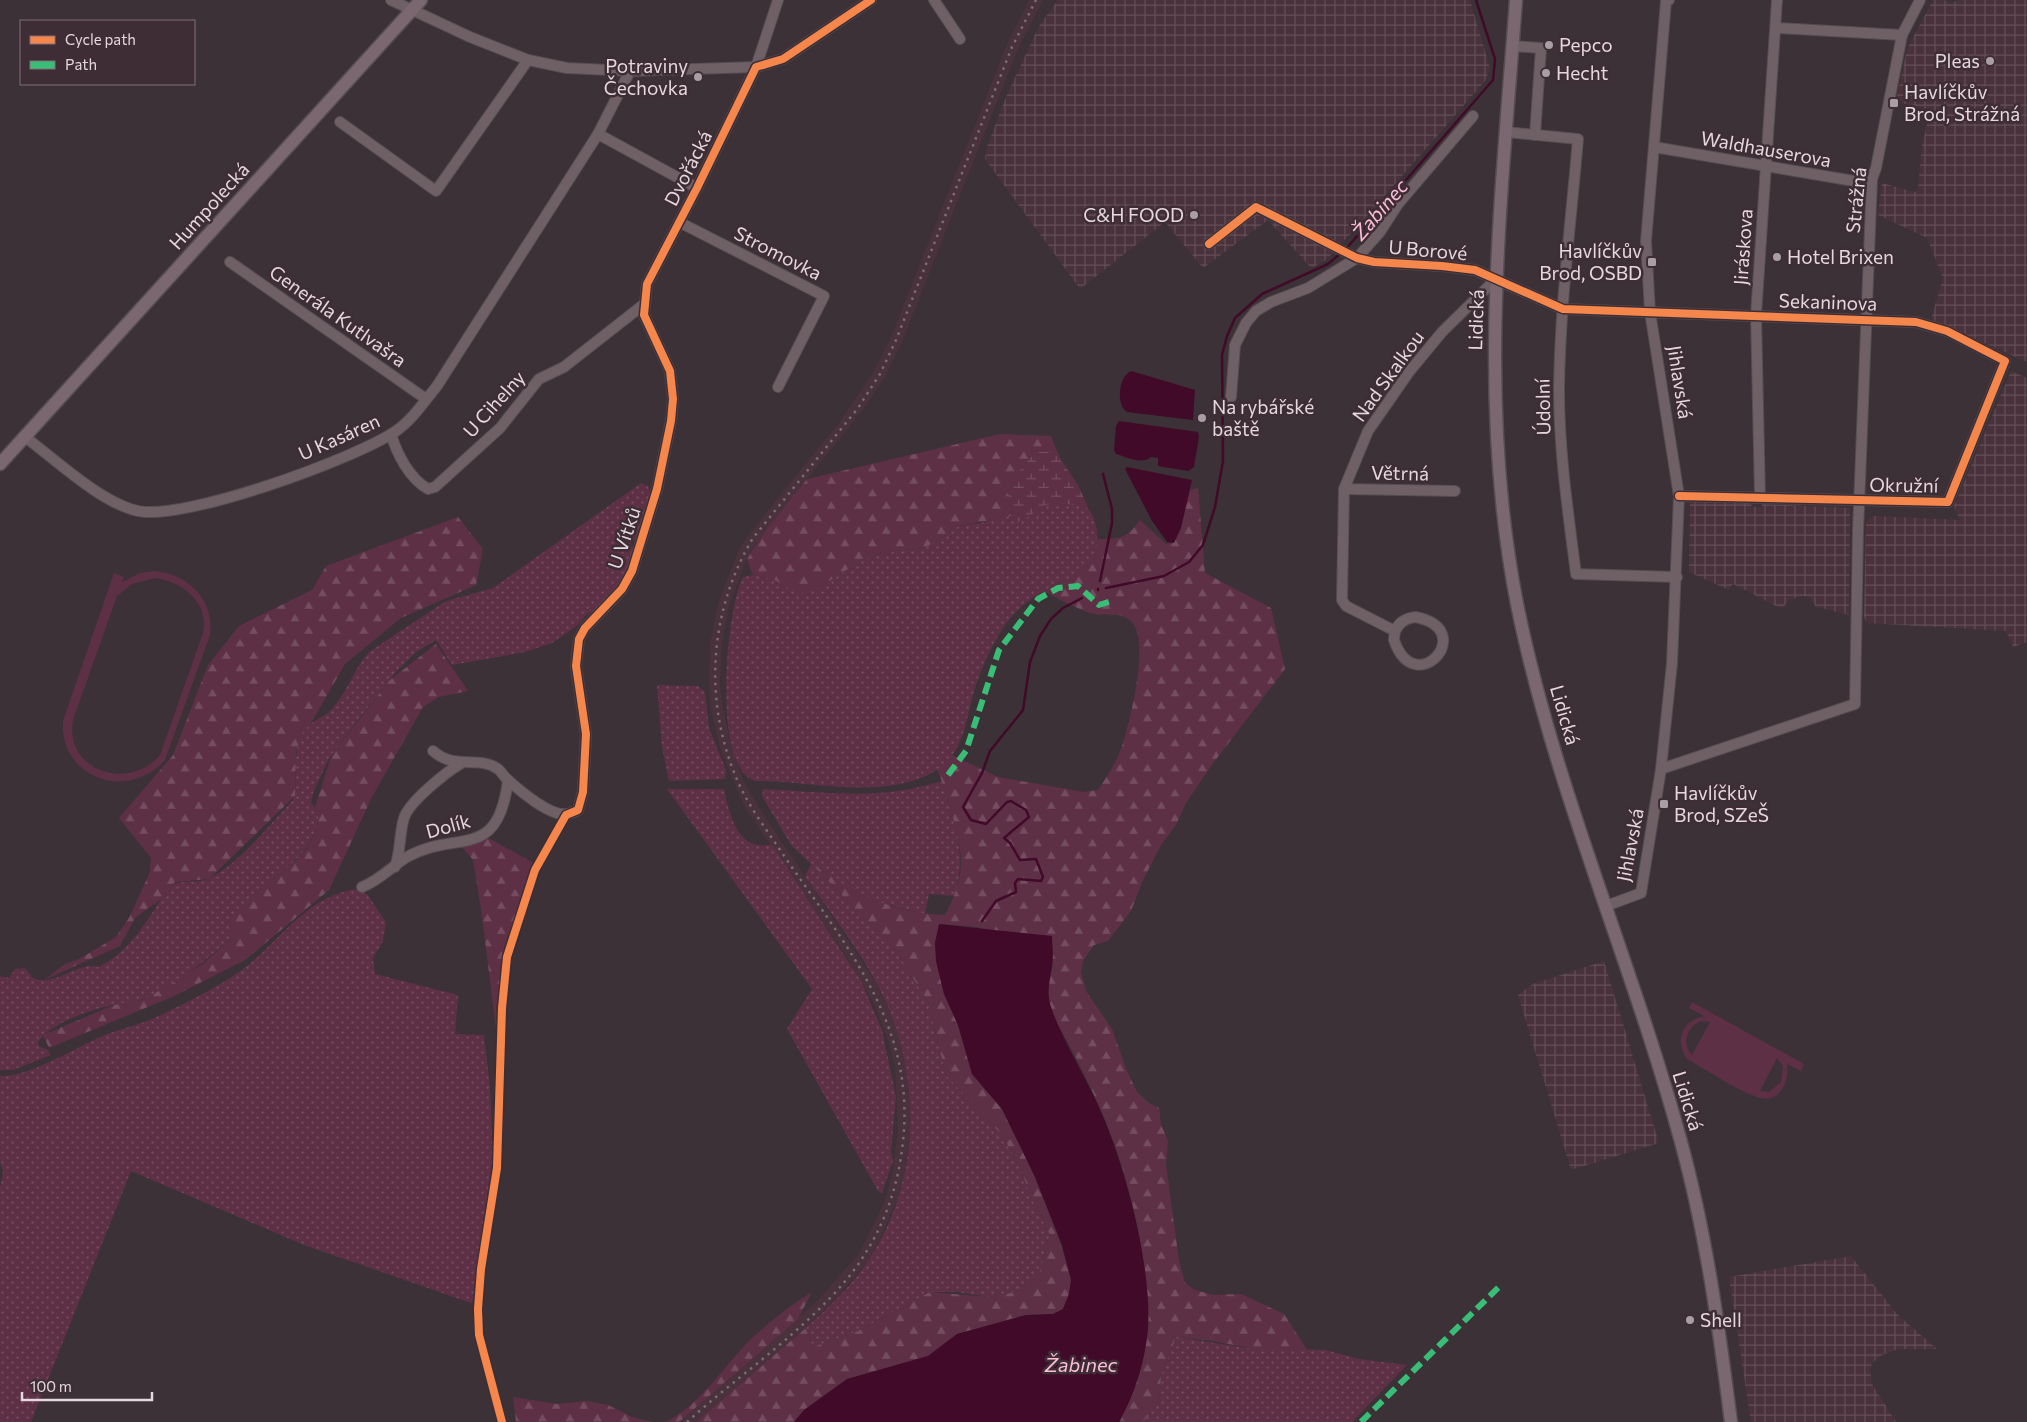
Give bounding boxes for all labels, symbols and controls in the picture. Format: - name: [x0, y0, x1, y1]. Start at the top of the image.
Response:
- legend: [20, 20, 195, 85]
- text: Cycle path: [65, 30, 136, 48]
- place label: Pepco: [1559, 33, 1613, 56]
- marker: Pepco: [1543, 39, 1555, 51]
- place label: Pleas: [1935, 49, 1980, 72]
- place label: Potraviny Čechovka: [604, 54, 688, 99]
- text: Path: [65, 55, 97, 73]
- marker: Pleas: [1984, 55, 1996, 67]
- place label: Hecht: [1556, 61, 1609, 84]
- marker: Hecht: [1540, 67, 1552, 79]
- marker: Potraviny Čechovka: [692, 71, 704, 83]
- place label: Havlíčkův Brod, Strážná: [1904, 80, 2020, 125]
- marker: Havlíčkův Brod, Strážná: [1888, 97, 1900, 109]
- street label: Dvořácká: [659, 126, 716, 209]
- street label: Waldhauserova: [1699, 126, 1833, 171]
- street label: Humpolecká: [164, 158, 253, 254]
- street label: Strážná: [1841, 166, 1870, 234]
- water label: Žabinec: [1346, 174, 1412, 245]
- place label: C&H FOOD: [1083, 203, 1184, 226]
- street label: Jiráskova: [1728, 208, 1757, 286]
- marker: C&H FOOD: [1188, 209, 1200, 221]
- street label: Stromovka: [731, 221, 826, 284]
- street label: U Borové: [1388, 235, 1468, 264]
- place label: Havlíčkův Brod, OSBD: [1539, 239, 1642, 284]
- place label: Hotel Brixen: [1787, 245, 1894, 268]
- marker: Hotel Brixen: [1771, 251, 1783, 263]
- marker: Havlíčkův Brod, OSBD: [1646, 256, 1658, 268]
- street label: Generála Kutlvašra: [265, 260, 411, 371]
- street label: Sekaninova: [1778, 288, 1878, 315]
- street label: Lidická: [1463, 289, 1488, 351]
- street label: Nad Skalkou: [1347, 326, 1428, 426]
- street label: Jihlavská: [1663, 343, 1698, 420]
- street label: U Cihelny: [458, 366, 530, 442]
- street label: Údolní: [1529, 377, 1554, 436]
- place label: Na rybářské baště: [1212, 395, 1314, 440]
- street label: U Kasáren: [294, 408, 383, 465]
- marker: Na rybářské baště: [1196, 412, 1208, 424]
- street label: Větrná: [1371, 460, 1429, 485]
- street label: Okružní: [1869, 472, 1940, 497]
- street label: U Vítků: [602, 504, 645, 572]
- street label: Lidická: [1546, 682, 1585, 747]
- place label: Havlíčkův Brod, SZeŠ: [1674, 781, 1769, 826]
- marker: Havlíčkův Brod, SZeŠ: [1658, 798, 1670, 810]
- street label: Jihlavská: [1611, 806, 1648, 884]
- street label: Dolík: [423, 809, 473, 843]
- street label: Lidická: [1669, 1068, 1708, 1133]
- place label: Shell: [1700, 1308, 1742, 1331]
- marker: Shell: [1684, 1314, 1696, 1326]
- water label: Žabinec: [1044, 1352, 1117, 1376]
- scale bar: [22, 1370, 152, 1402]
- text: 100 m: [30, 1377, 72, 1395]

